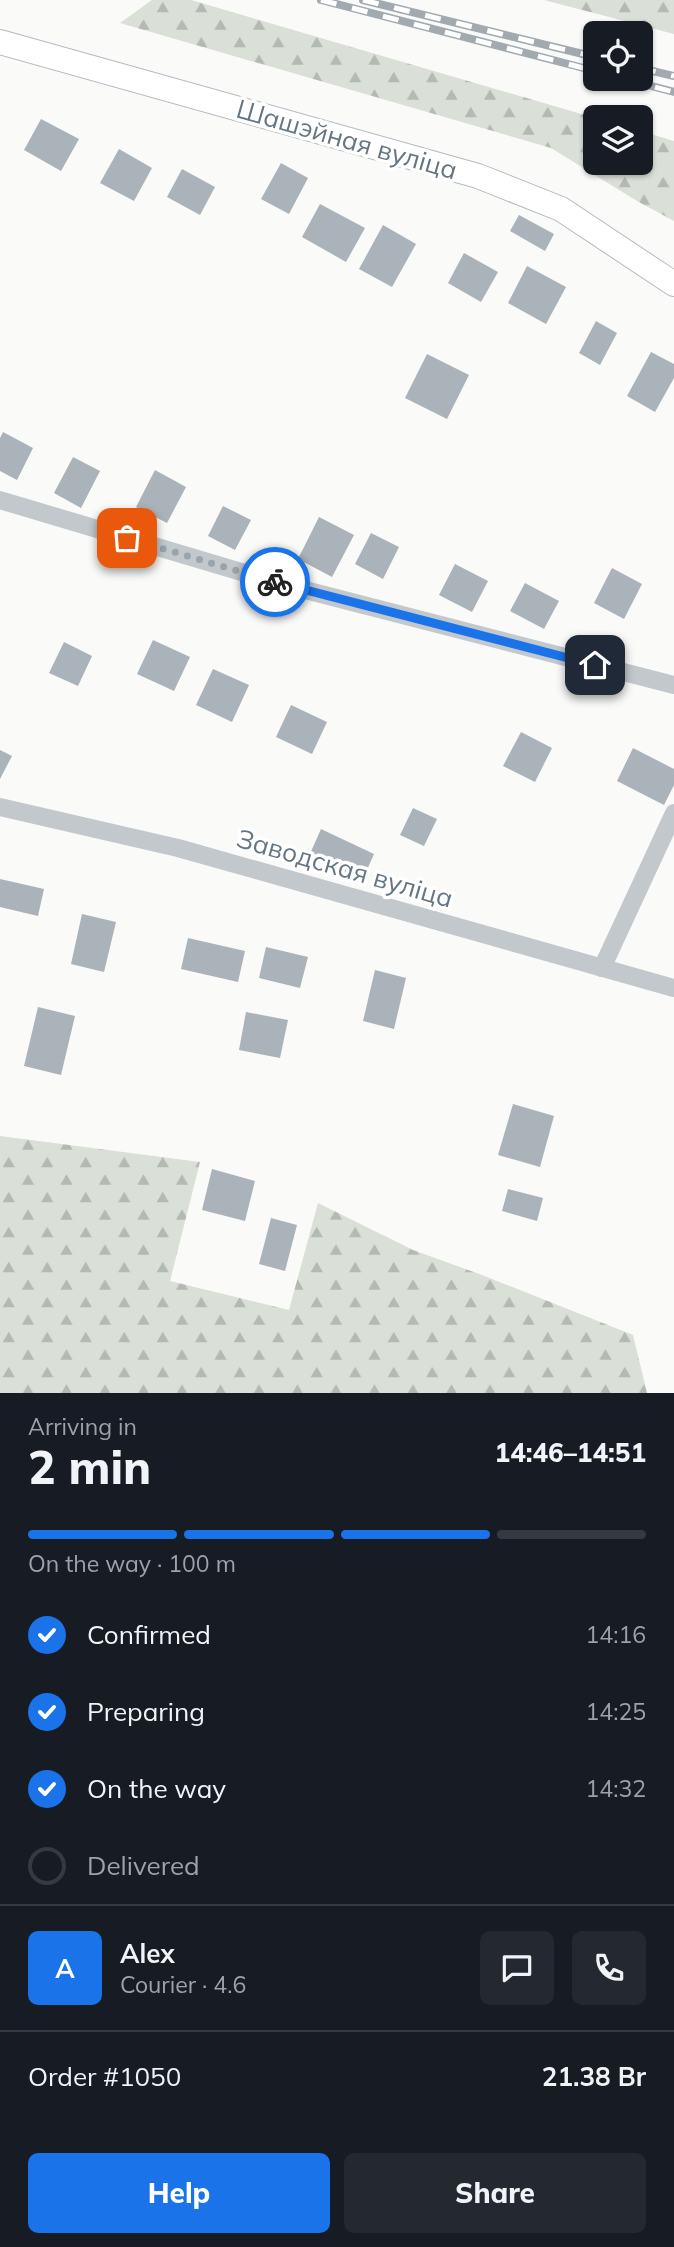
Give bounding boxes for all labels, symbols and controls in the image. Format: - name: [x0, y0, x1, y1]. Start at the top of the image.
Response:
- map controls: [583, 21, 653, 175]
- button: locate: [583, 21, 653, 91]
- street label: Шашэйная вуліца: [233, 92, 461, 186]
- button: layers: [583, 105, 653, 175]
- pin: [97, 508, 157, 568]
- icon: bag: [108, 519, 146, 557]
- courier: [240, 547, 310, 617]
- icon: bike: [256, 563, 294, 601]
- pin: [565, 635, 625, 695]
- icon: home: [576, 646, 614, 684]
- street label: Заводская вуліца: [233, 821, 457, 915]
- text: Arriving in: [28, 1412, 137, 1441]
- text: 14:46–14:51: [495, 1436, 646, 1469]
- text: 2 min: [28, 1438, 151, 1496]
- text: On the way · 100 m: [28, 1549, 236, 1578]
- icon: check: [28, 1616, 66, 1654]
- text: Confirmed: [87, 1618, 211, 1651]
- text: 14:16: [586, 1620, 646, 1649]
- icon: check: [28, 1693, 66, 1731]
- text: Preparing: [87, 1695, 205, 1728]
- text: 14:25: [586, 1697, 646, 1726]
- icon: check: [28, 1770, 66, 1808]
- text: On the way: [87, 1772, 226, 1805]
- text: 14:32: [586, 1774, 646, 1803]
- text: Delivered: [87, 1849, 200, 1882]
- button: chat: [480, 1931, 554, 2005]
- button: phone: [572, 1931, 646, 2005]
- text: Alex: [120, 1937, 175, 1970]
- text: A: [55, 1952, 75, 1985]
- text: Courier · 4.6: [120, 1970, 246, 1999]
- text: Order #1050: [28, 2060, 181, 2093]
- text: 21.38 Br: [542, 2060, 646, 2093]
- button: Help: [28, 2153, 330, 2233]
- button: Share: [344, 2153, 646, 2233]

